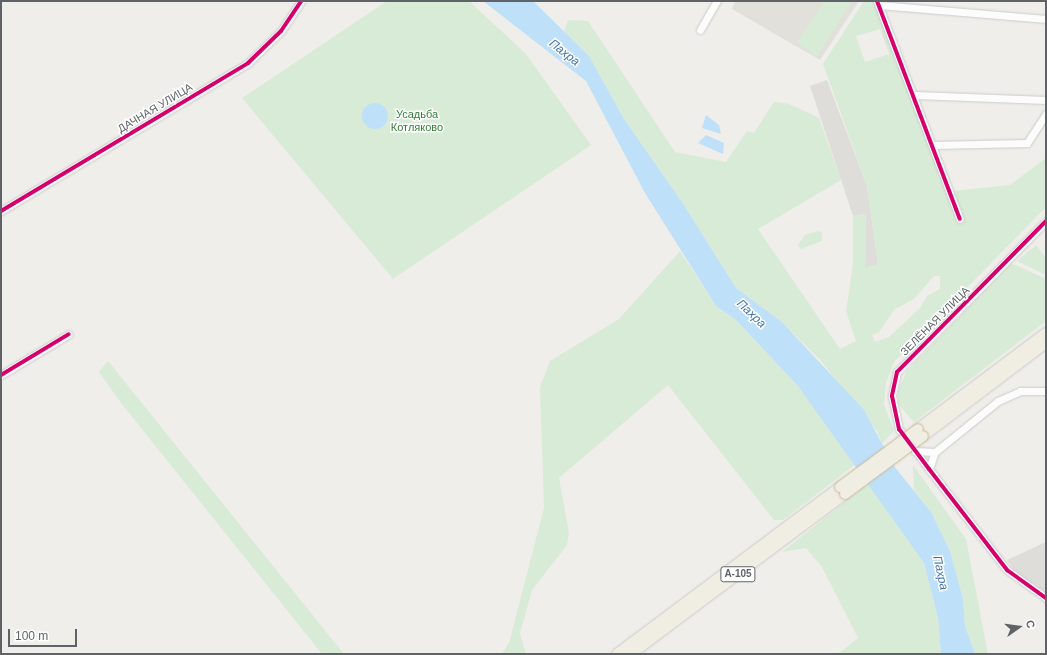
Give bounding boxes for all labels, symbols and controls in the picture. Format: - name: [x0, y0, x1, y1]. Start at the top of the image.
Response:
- water label: Пахра: [546, 37, 582, 69]
- street label: ДАЧНАЯ УЛИЦА: [115, 81, 195, 135]
- park label: Усадьба Котляково: [391, 108, 443, 134]
- street label: ЗЕЛЁНАЯ УЛИЦА: [898, 284, 972, 358]
- water label: Пахра: [734, 297, 768, 331]
- water label: Пахра: [929, 555, 951, 591]
- road number: А-105: [720, 566, 756, 582]
- north arrow: [999, 607, 1039, 647]
- text: С: [1024, 619, 1037, 629]
- scale bar: [10, 621, 79, 647]
- text: 100 m: [15, 629, 48, 643]

